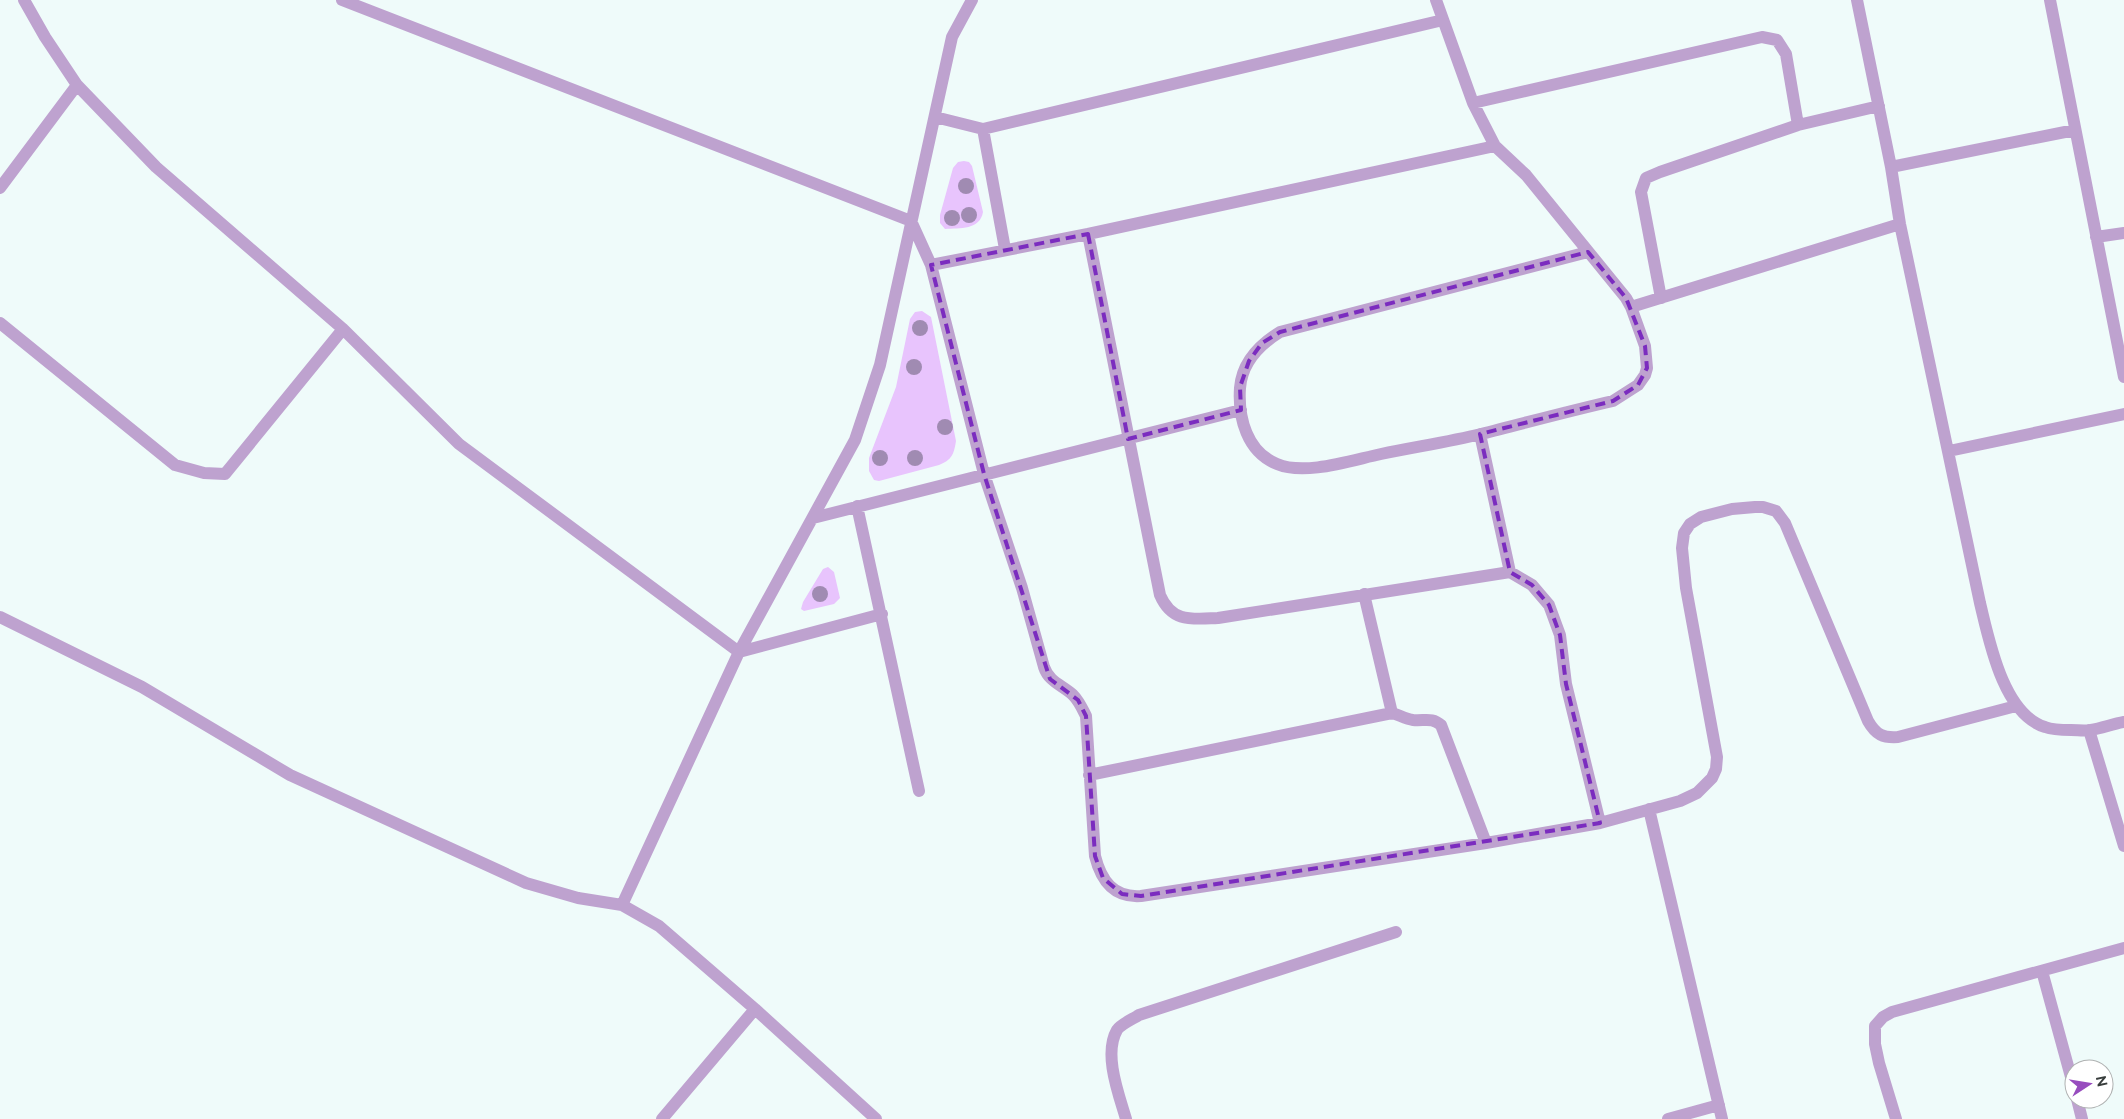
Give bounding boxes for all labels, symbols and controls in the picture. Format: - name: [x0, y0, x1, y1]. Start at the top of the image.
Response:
- north arrow: [2064, 1059, 2114, 1109]
- text: N: [2093, 1074, 2111, 1088]

